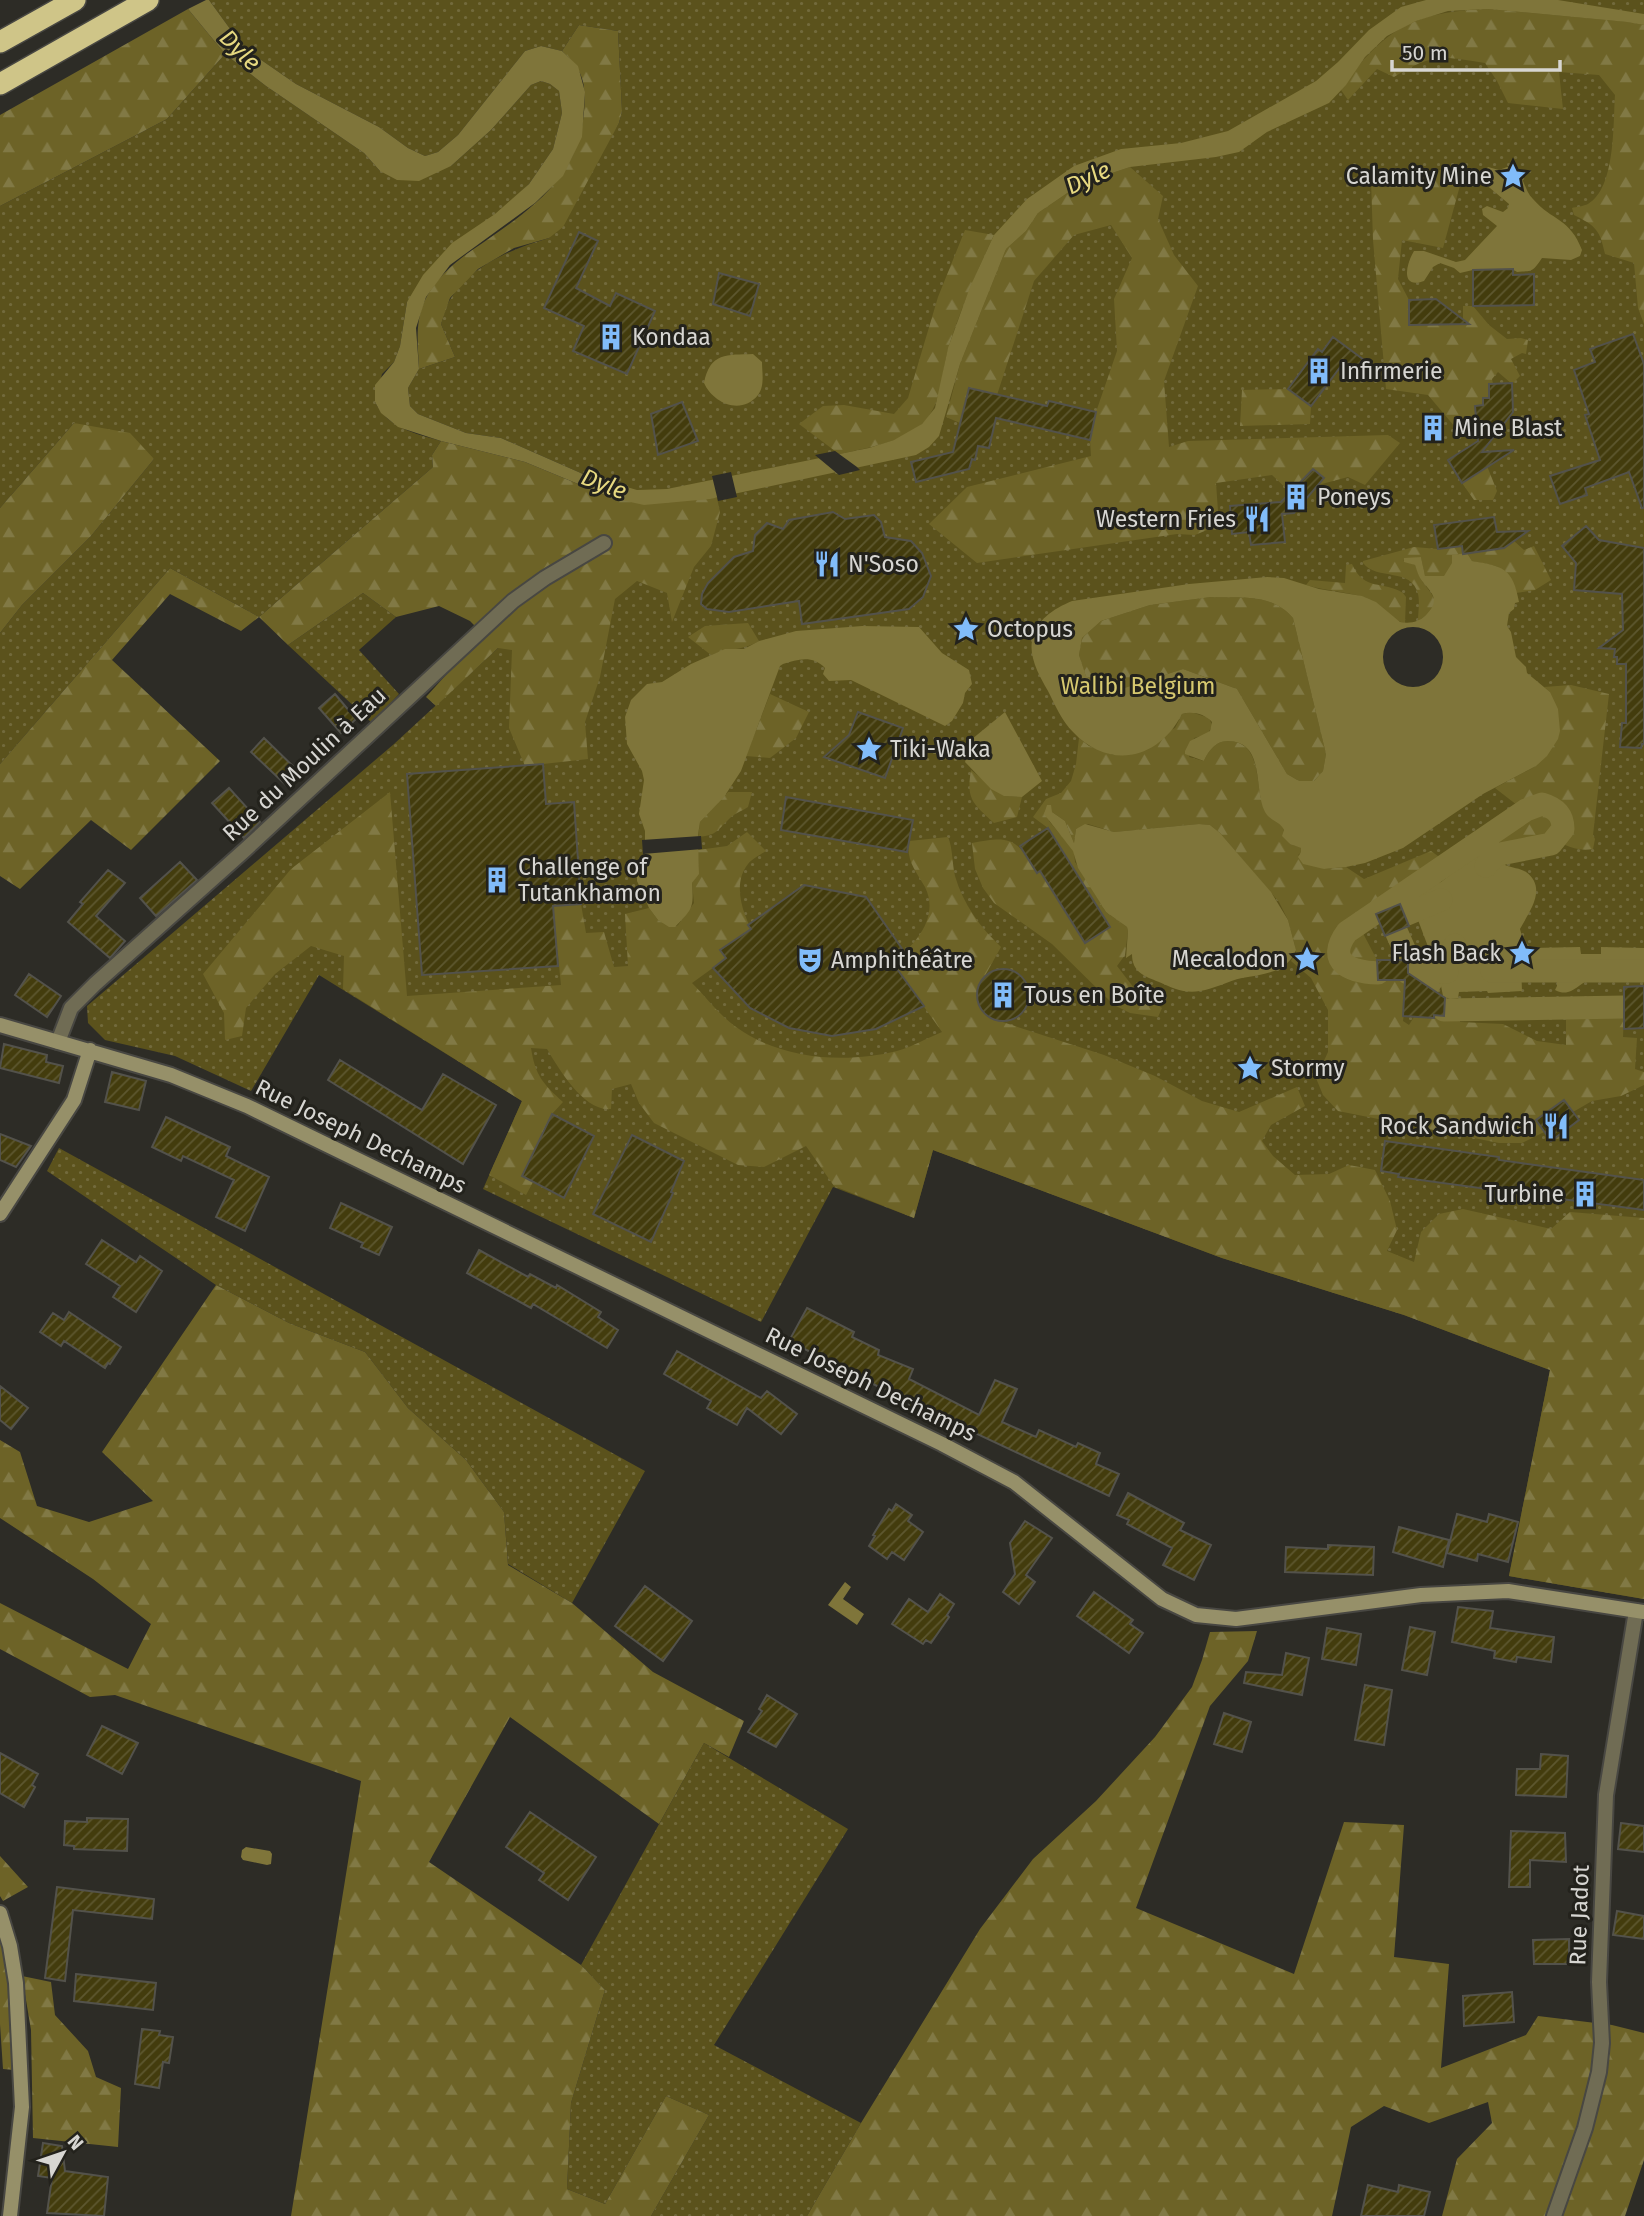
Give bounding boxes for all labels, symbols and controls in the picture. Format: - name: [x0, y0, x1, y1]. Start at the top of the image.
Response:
- water label: Dyle: [214, 24, 266, 76]
- scale bar: [1392, 28, 1560, 72]
- text: 50 m: [1402, 40, 1448, 66]
- water label: Dyle: [1061, 156, 1115, 200]
- place icon: Calamity Mine: [1498, 161, 1528, 191]
- place label: Calamity Mine: [1346, 162, 1492, 190]
- building icon: Kondaa: [596, 322, 626, 352]
- place label: Kondaa: [632, 323, 711, 351]
- building icon: Infirmerie: [1304, 356, 1334, 386]
- place label: Infirmerie: [1340, 357, 1443, 385]
- building icon: Mine Blast: [1418, 413, 1448, 443]
- place label: Mine Blast: [1454, 414, 1563, 442]
- water label: Dyle: [577, 463, 631, 505]
- building icon: Poneys: [1281, 482, 1311, 512]
- place label: Poneys: [1317, 483, 1391, 511]
- restaurant icon: Western Fries: [1242, 504, 1272, 534]
- place label: Western Fries: [1096, 505, 1236, 533]
- restaurant icon: N'Soso: [812, 549, 842, 579]
- place label: N'Soso: [848, 550, 919, 578]
- place icon: Octopus: [951, 614, 981, 644]
- place label: Octopus: [987, 615, 1073, 643]
- park label: Walibi Belgium: [1061, 672, 1215, 700]
- street label: Rue du Moulin à Eau: [216, 681, 392, 847]
- place icon: Tiki-Waka: [854, 734, 884, 764]
- place label: Tiki-Waka: [890, 735, 991, 763]
- place label: Challenge of Tutankhamon: [518, 853, 661, 907]
- building icon: Challenge of Tutankhamon: [482, 865, 512, 895]
- place icon: Flash Back: [1507, 938, 1537, 968]
- place label: Flash Back: [1391, 939, 1501, 967]
- place icon: Mecalodon: [1292, 944, 1322, 974]
- theatre icon: Amphithéâtre: [795, 945, 825, 975]
- place label: Mecalodon: [1172, 945, 1286, 973]
- place label: Amphithéâtre: [831, 946, 973, 974]
- building icon: Tous en Boîte: [988, 980, 1018, 1010]
- place label: Tous en Boîte: [1024, 981, 1165, 1009]
- place icon: Stormy: [1235, 1053, 1265, 1083]
- place label: Stormy: [1271, 1054, 1345, 1082]
- street label: Rue Joseph Dechamps: [251, 1073, 471, 1199]
- restaurant icon: Rock Sandwich: [1541, 1111, 1571, 1141]
- place label: Rock Sandwich: [1379, 1112, 1535, 1140]
- building icon: Turbine: [1570, 1179, 1600, 1209]
- place label: Turbine: [1485, 1180, 1564, 1208]
- street label: Rue Joseph Dechamps: [761, 1321, 981, 1447]
- street label: Rue Jadot: [1563, 1863, 1595, 1966]
- north arrow: [28, 2118, 98, 2188]
- text: N: [63, 2130, 89, 2155]

